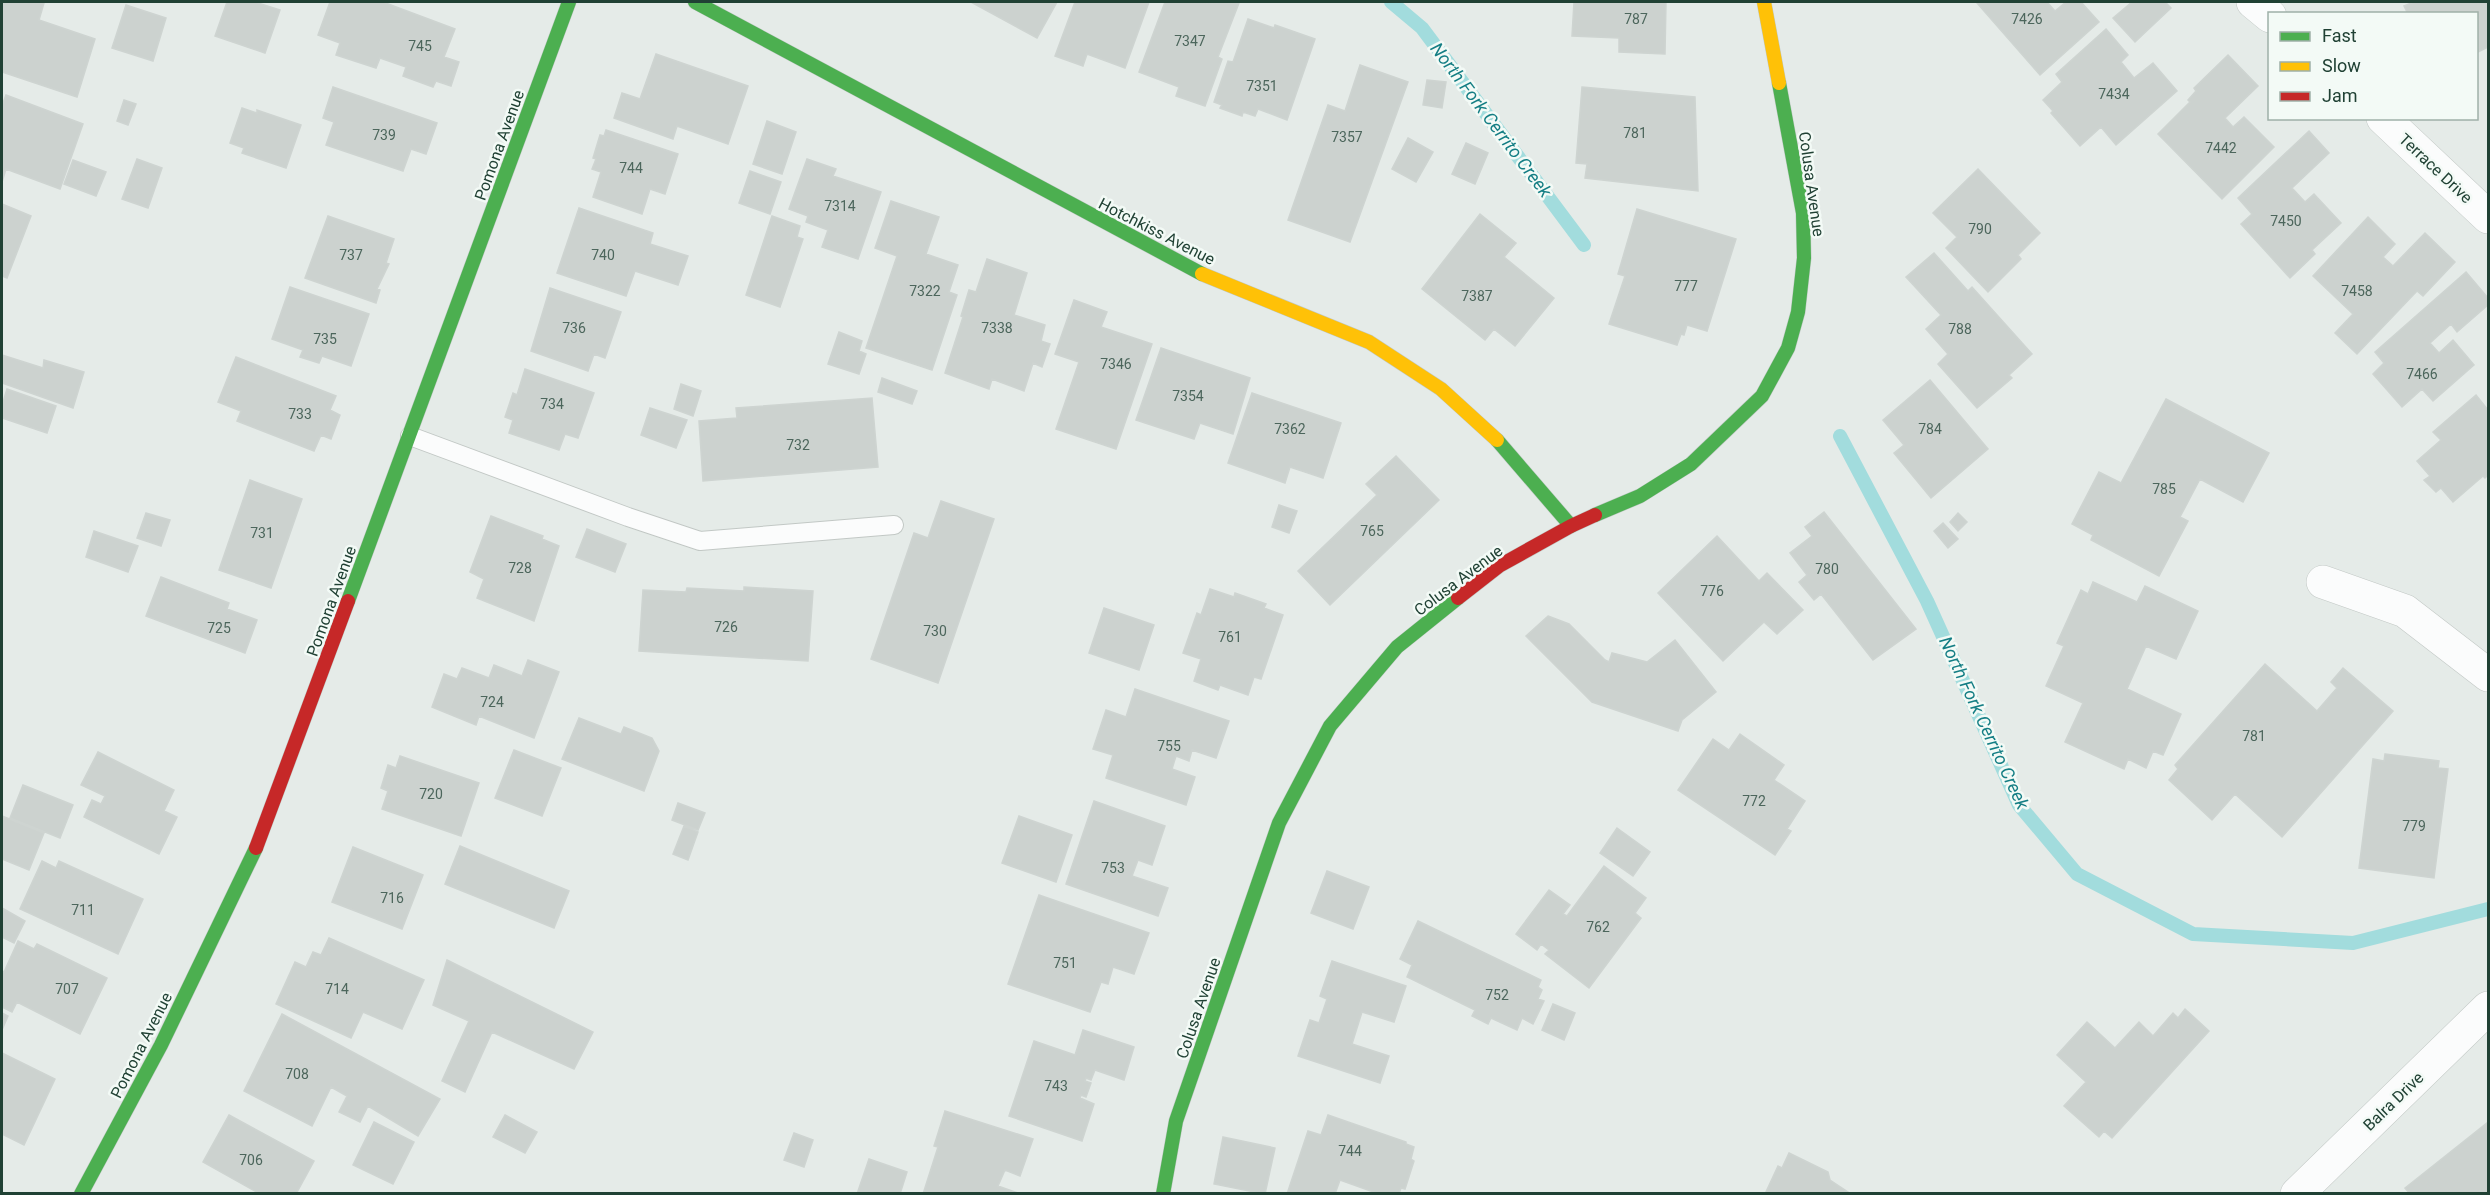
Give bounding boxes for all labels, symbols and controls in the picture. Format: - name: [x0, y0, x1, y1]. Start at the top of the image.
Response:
- house number: 787: [1624, 11, 1648, 27]
- house number: 7426: [2011, 11, 2043, 27]
- legend: [2268, 12, 2478, 120]
- text: Fast: [2322, 25, 2357, 46]
- house number: 7347: [1174, 33, 1206, 49]
- house number: 745: [408, 38, 432, 54]
- water label: North Fork Cerrito Creek: [1426, 38, 1557, 202]
- text: Slow: [2322, 55, 2361, 76]
- house number: 7351: [1246, 78, 1278, 94]
- text: Jam: [2322, 85, 2358, 106]
- house number: 7434: [2098, 86, 2130, 102]
- street label: Pomona Avenue: [471, 87, 528, 203]
- house number: 781: [1623, 125, 1647, 141]
- house number: 739: [372, 127, 396, 143]
- house number: 7357: [1331, 129, 1363, 145]
- street label: Terrace Drive: [2395, 130, 2476, 207]
- street label: Colusa Avenue: [1795, 131, 1828, 238]
- house number: 7442: [2205, 140, 2237, 156]
- house number: 744: [619, 160, 643, 176]
- street label: Hotchkiss Avenue: [1096, 194, 1218, 269]
- house number: 7314: [824, 198, 856, 214]
- house number: 7450: [2270, 213, 2302, 229]
- house number: 790: [1968, 221, 1992, 237]
- house number: 737: [339, 247, 363, 263]
- house number: 740: [591, 247, 615, 263]
- house number: 777: [1674, 278, 1698, 294]
- house number: 7322: [909, 283, 941, 299]
- house number: 7458: [2341, 283, 2373, 299]
- house number: 7387: [1461, 288, 1493, 304]
- house number: 736: [562, 320, 586, 336]
- house number: 7338: [981, 320, 1013, 336]
- house number: 788: [1948, 321, 1972, 337]
- house number: 735: [313, 331, 337, 347]
- house number: 7346: [1100, 356, 1132, 372]
- house number: 7466: [2406, 366, 2438, 382]
- house number: 7354: [1172, 388, 1204, 404]
- house number: 734: [540, 396, 564, 412]
- house number: 733: [288, 406, 312, 422]
- house number: 7362: [1274, 421, 1306, 437]
- house number: 784: [1918, 421, 1942, 437]
- house number: 732: [786, 437, 810, 453]
- house number: 785: [2152, 481, 2176, 497]
- house number: 765: [1360, 523, 1384, 539]
- house number: 731: [250, 525, 274, 541]
- street label: Colusa Avenue: [1410, 541, 1506, 620]
- street label: Pomona Avenue: [303, 543, 360, 659]
- house number: 728: [508, 560, 532, 576]
- house number: 780: [1815, 561, 1839, 577]
- house number: 776: [1700, 583, 1724, 599]
- house number: 726: [714, 619, 738, 635]
- house number: 725: [207, 620, 231, 636]
- house number: 730: [923, 623, 947, 639]
- house number: 761: [1218, 629, 1242, 645]
- water label: North Fork Cerrito Creek: [1935, 633, 2034, 814]
- house number: 724: [480, 694, 504, 710]
- house number: 781: [2242, 728, 2266, 744]
- house number: 755: [1157, 738, 1181, 754]
- house number: 720: [419, 786, 443, 802]
- house number: 772: [1742, 793, 1766, 809]
- house number: 779: [2402, 818, 2426, 834]
- house number: 753: [1101, 860, 1125, 876]
- house number: 716: [380, 890, 404, 906]
- house number: 711: [71, 902, 95, 918]
- house number: 762: [1586, 919, 1610, 935]
- house number: 751: [1053, 955, 1077, 971]
- street label: Colusa Avenue: [1172, 955, 1225, 1061]
- house number: 707: [55, 981, 79, 997]
- house number: 714: [325, 981, 349, 997]
- house number: 752: [1485, 987, 1509, 1003]
- street label: Pomona Avenue: [107, 989, 176, 1101]
- house number: 708: [285, 1066, 309, 1082]
- street label: Balra Drive: [2359, 1068, 2427, 1135]
- house number: 743: [1044, 1078, 1068, 1094]
- house number: 744: [1338, 1143, 1362, 1159]
- house number: 706: [239, 1152, 263, 1168]

